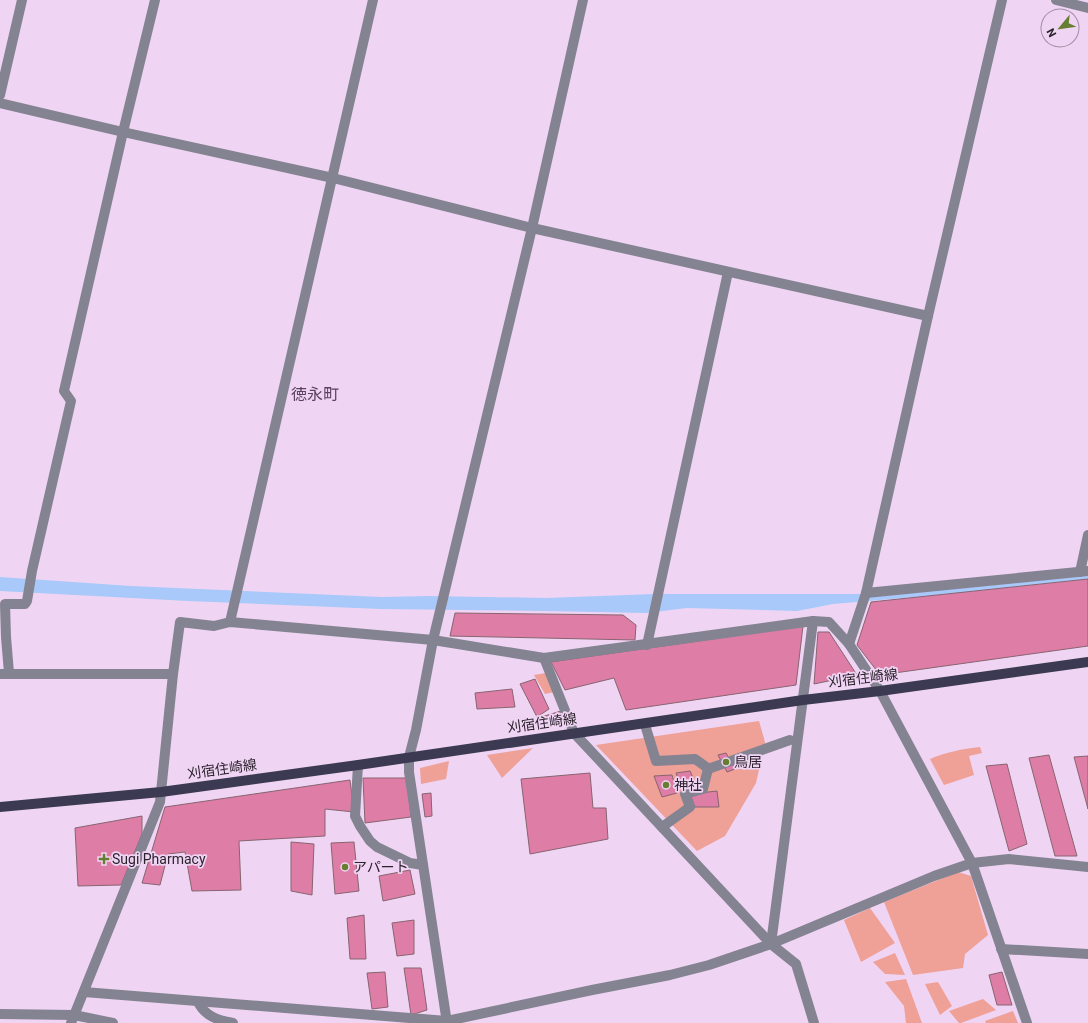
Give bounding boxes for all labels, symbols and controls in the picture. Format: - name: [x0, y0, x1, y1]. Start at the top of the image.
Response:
- north arrow: [1040, 8, 1080, 48]
- text: N: [1044, 26, 1059, 39]
- district label: 徳永町: [291, 385, 339, 404]
- street label: 刈宿住崎線: [827, 666, 899, 690]
- street label: 刈宿住崎線: [506, 710, 578, 736]
- place label: 鳥居: [734, 754, 762, 770]
- street label: 刈宿住崎線: [186, 756, 258, 782]
- marker: 鳥居: [721, 757, 731, 767]
- place label: 神社: [674, 777, 702, 793]
- marker: 神社: [661, 780, 671, 790]
- place label: Sugi Pharmacy: [112, 851, 206, 867]
- marker: Sugi Pharmacy: [99, 854, 109, 864]
- place label: アパート: [353, 859, 409, 875]
- marker: アパート: [340, 862, 350, 872]

